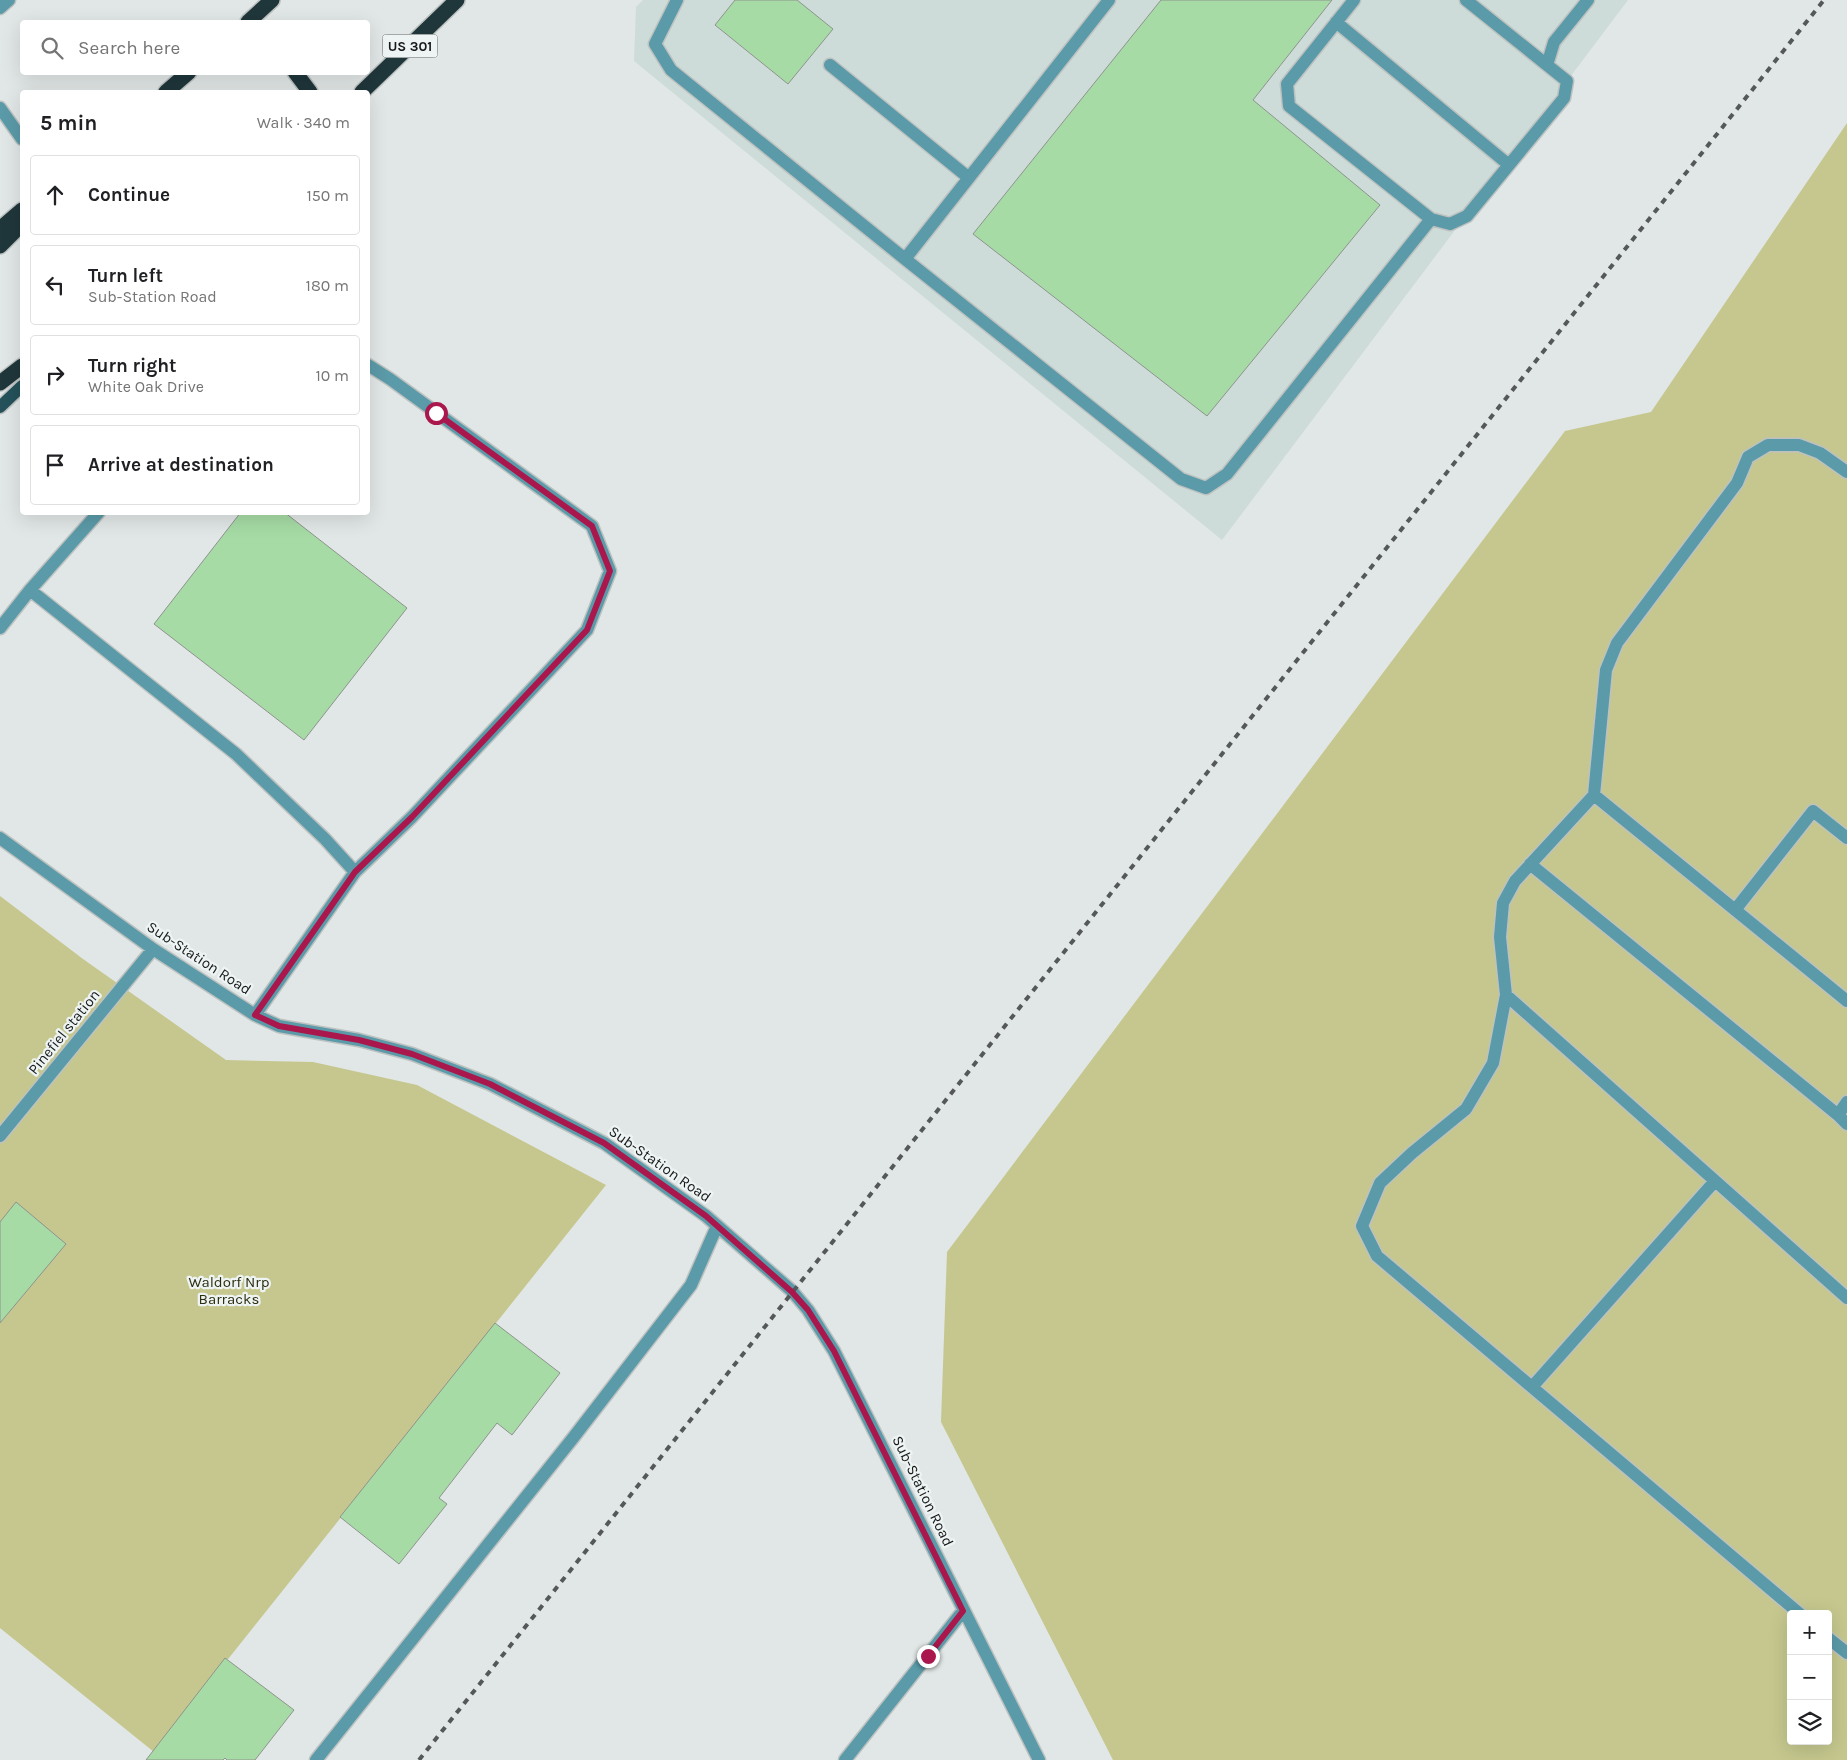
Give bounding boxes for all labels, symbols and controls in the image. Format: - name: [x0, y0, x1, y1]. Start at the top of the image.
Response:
- search box: [20, 20, 370, 75]
- icon: search: [38, 34, 66, 62]
- road number: US 301: [382, 34, 438, 58]
- text: Search here: [78, 37, 180, 59]
- text: 5 min: [40, 111, 97, 135]
- text: Walk · 340 m: [257, 113, 350, 132]
- icon: ahead: [41, 181, 69, 209]
- text: Continue: [88, 184, 170, 206]
- text: 150 m: [306, 186, 349, 205]
- text: Turn left: [88, 265, 163, 287]
- icon: left: [41, 271, 69, 299]
- text: 180 m: [306, 276, 349, 295]
- text: Sub-Station Road: [88, 287, 217, 306]
- text: Turn right: [88, 355, 177, 377]
- icon: right: [41, 361, 69, 389]
- text: 10 m: [315, 366, 349, 385]
- text: White Oak Drive: [88, 377, 204, 396]
- route start: [425, 402, 448, 425]
- icon: arrive: [41, 451, 69, 479]
- text: Arrive at destination: [88, 454, 274, 476]
- street label: Sub-Station Road: [143, 918, 255, 998]
- street label: Pinefiel station: [24, 986, 104, 1078]
- street label: Sub-Station Road: [605, 1122, 715, 1206]
- park label: Waldorf Nrp Barracks: [188, 1273, 270, 1308]
- street label: Sub-Station Road: [888, 1433, 958, 1549]
- map controls: [1787, 1610, 1832, 1745]
- button: +: [1787, 1610, 1832, 1655]
- route end: [917, 1645, 940, 1668]
- button: −: [1787, 1655, 1832, 1700]
- button: layers: [1787, 1700, 1832, 1745]

